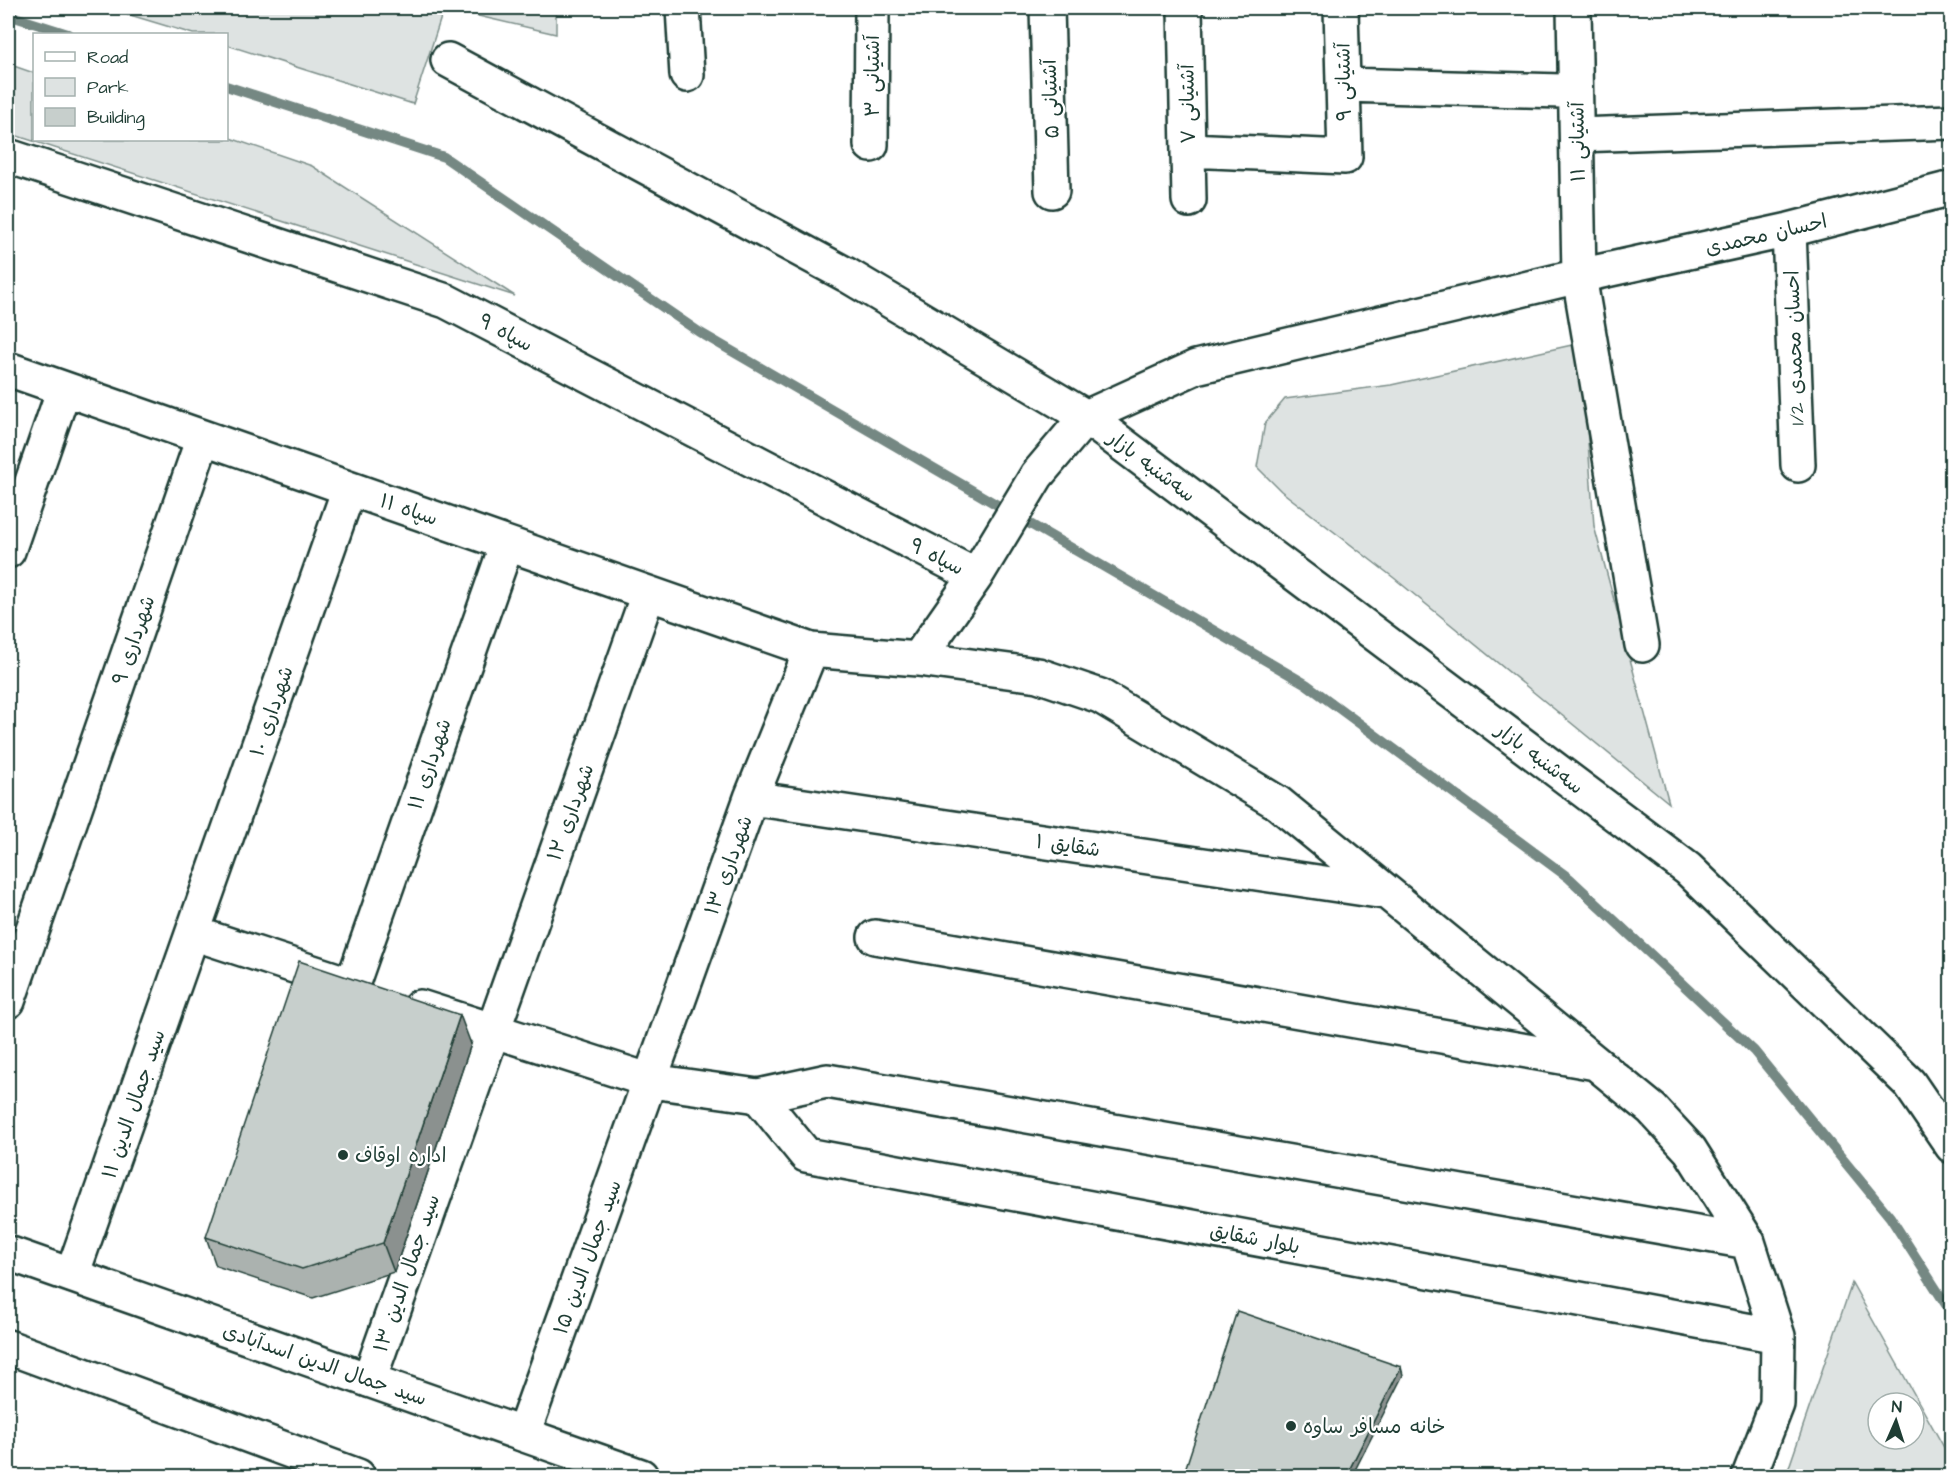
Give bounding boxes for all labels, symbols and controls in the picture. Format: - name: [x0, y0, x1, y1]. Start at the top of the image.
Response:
- legend: [33, 33, 228, 141]
- street label: آشتیانی ۳: [859, 34, 887, 117]
- street label: آشتیانی ۹: [1329, 42, 1359, 121]
- text: Road: [87, 45, 128, 70]
- street label: آشتیانی ۵: [1036, 58, 1066, 139]
- street label: آشتیانی ۷: [1173, 63, 1203, 144]
- text: Park: [87, 75, 129, 100]
- street label: آشتیانی ۱۱: [1563, 101, 1593, 182]
- text: Building: [87, 105, 145, 131]
- street label: احسان محمدی: [1703, 207, 1830, 263]
- street label: احسان محمدی 1/2: [1778, 270, 1812, 426]
- street label: سپاه ۹: [474, 307, 538, 359]
- street label: سه‌شنبه بازار: [1100, 423, 1201, 509]
- street label: سپاه ۱۱: [376, 487, 441, 533]
- street label: سپاه ۹: [905, 531, 969, 582]
- street label: شهرداری ۹: [106, 592, 162, 689]
- street label: شهرداری ۱۰: [243, 662, 301, 760]
- street label: شهرداری ۱۱: [401, 715, 459, 814]
- street label: سه‌شنبه بازار: [1488, 715, 1589, 801]
- street label: شهرداری ۱۲: [540, 760, 601, 865]
- street label: شهرداری ۱۳: [698, 812, 760, 919]
- street label: شقایق ۱: [1034, 828, 1102, 864]
- street label: سید جمال الدین ۱۱: [95, 1026, 173, 1183]
- place label: اداره اوقاف: [355, 1142, 447, 1170]
- marker: اداره اوقاف: [336, 1148, 350, 1162]
- street label: سید جمال الدین ۱۵: [547, 1176, 629, 1339]
- street label: سید جمال الدین ۱۳: [367, 1191, 447, 1356]
- street label: بلوار شقایق: [1207, 1217, 1302, 1261]
- street label: سید جمال الدین اسدآبادی: [219, 1317, 430, 1413]
- north arrow: [1866, 1391, 1926, 1451]
- text: N: [1891, 1396, 1902, 1418]
- place label: خانه مسافر ساوه: [1303, 1413, 1446, 1441]
- marker: خانه مسافر ساوه: [1284, 1419, 1298, 1433]

